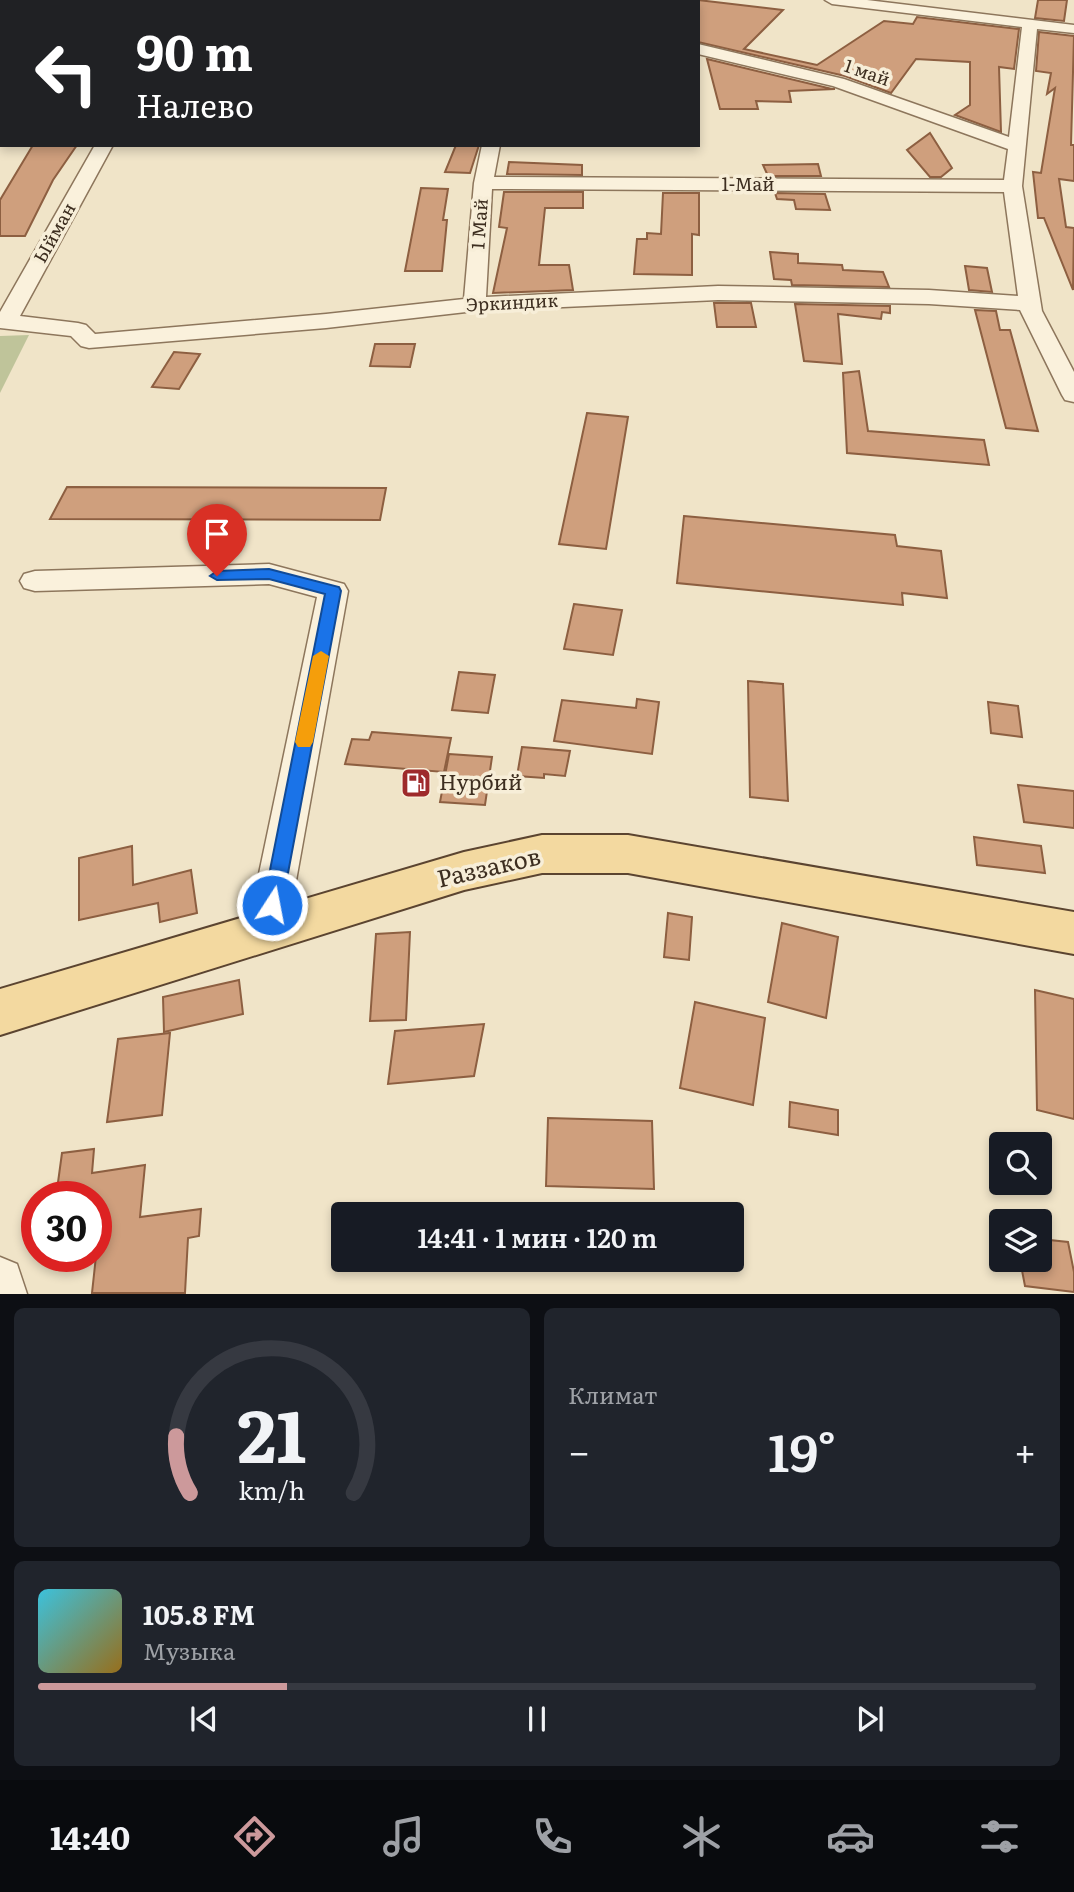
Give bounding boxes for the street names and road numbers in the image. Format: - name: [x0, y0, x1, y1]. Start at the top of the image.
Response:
- street label: 1 май: [841, 51, 894, 92]
- street label: 1-Май: [721, 170, 775, 197]
- street label: Ыйман: [26, 197, 81, 268]
- street label: 1 Май: [463, 198, 494, 250]
- street label: Эркиндик: [465, 286, 559, 317]
- street label: Раззаков: [433, 837, 544, 894]

